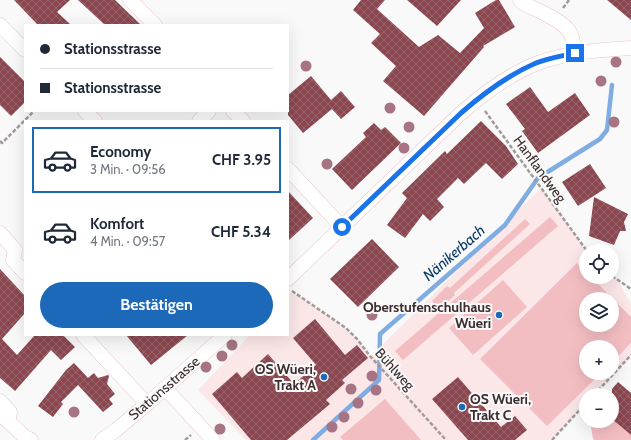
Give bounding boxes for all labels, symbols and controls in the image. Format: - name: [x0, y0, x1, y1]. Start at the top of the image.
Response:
- text: Stationsstrasse: [64, 40, 161, 58]
- route end: [566, 44, 584, 62]
- text: Stationsstrasse: [64, 79, 161, 97]
- street label: Hanflandweg: [510, 132, 571, 207]
- icon: car: [42, 142, 78, 178]
- text: Economy: [90, 143, 151, 161]
- text: CHF 3.95: [212, 151, 271, 169]
- text: 3 Min. · 09:56: [90, 161, 166, 177]
- icon: car: [42, 214, 78, 250]
- text: Komfort: [90, 215, 144, 233]
- route start: [333, 218, 351, 236]
- water label: Nänikerbach: [419, 221, 489, 285]
- text: CHF 5.34: [211, 223, 271, 241]
- text: 4 Min. · 09:57: [90, 233, 165, 249]
- map controls: [579, 244, 619, 428]
- button: locate: [579, 244, 619, 284]
- button: Bestätigen: [40, 282, 273, 328]
- button: layers: [579, 292, 619, 332]
- place label: Oberstufenschulhaus Wüeri: [363, 298, 491, 332]
- marker: Oberstufenschulhaus Wüeri: [494, 310, 504, 320]
- button: +: [579, 340, 619, 380]
- street label: Bühlweg: [371, 344, 419, 395]
- street label: Stationsstrasse: [125, 352, 203, 424]
- place label: OS Wüeri, Trakt A: [255, 360, 316, 394]
- marker: OS Wüeri, Trakt A: [319, 372, 329, 382]
- button: −: [579, 388, 619, 428]
- place label: OS Wüeri, Trakt C: [470, 390, 531, 424]
- marker: OS Wüeri, Trakt C: [457, 402, 467, 412]

